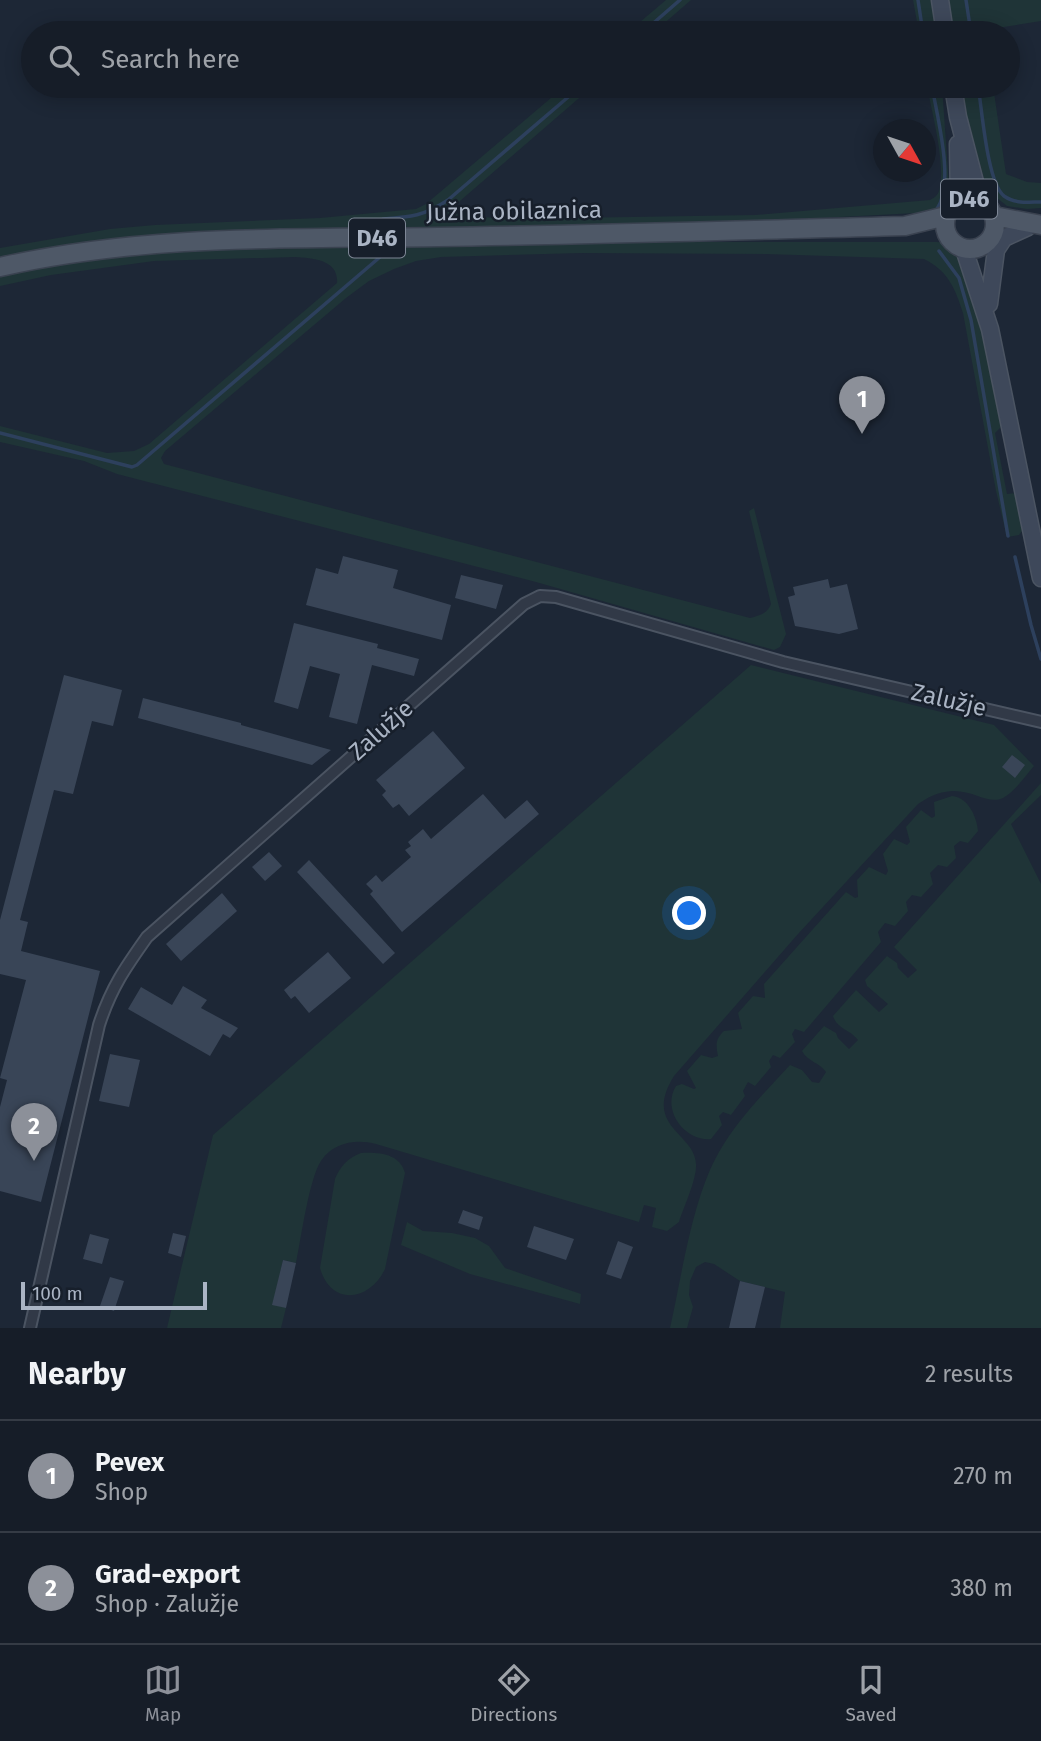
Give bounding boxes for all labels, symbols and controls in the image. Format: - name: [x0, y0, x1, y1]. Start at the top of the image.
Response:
- search box: [21, 21, 1020, 98]
- icon: search: [45, 41, 83, 79]
- text: Search here: [101, 44, 240, 75]
- north arrow: [873, 119, 936, 182]
- road number: D46: [941, 180, 997, 218]
- street label: Južna obilaznica: [426, 195, 602, 227]
- road number: D46: [349, 218, 405, 258]
- pin: 1: [839, 376, 885, 434]
- street label: Zalužje: [909, 678, 989, 722]
- street label: Zalužje: [343, 694, 419, 766]
- your location: [672, 896, 706, 930]
- pin: 2: [11, 1103, 57, 1161]
- scale bar: [21, 1279, 206, 1311]
- text: 100 m: [32, 1282, 83, 1305]
- text: Nearby: [28, 1356, 126, 1392]
- text: 2 results: [925, 1360, 1013, 1388]
- text: Pevex: [95, 1447, 164, 1478]
- text: 1: [46, 1462, 56, 1490]
- text: 270 m: [953, 1462, 1013, 1490]
- text: Shop: [95, 1478, 148, 1506]
- text: Grad-export: [95, 1559, 240, 1590]
- text: 2: [45, 1574, 57, 1602]
- text: 380 m: [950, 1574, 1013, 1602]
- text: Shop · Zalužje: [95, 1590, 239, 1618]
- tab: Map: [144, 1661, 182, 1726]
- tab: Directions: [470, 1661, 557, 1726]
- tab: Saved: [846, 1661, 897, 1726]

